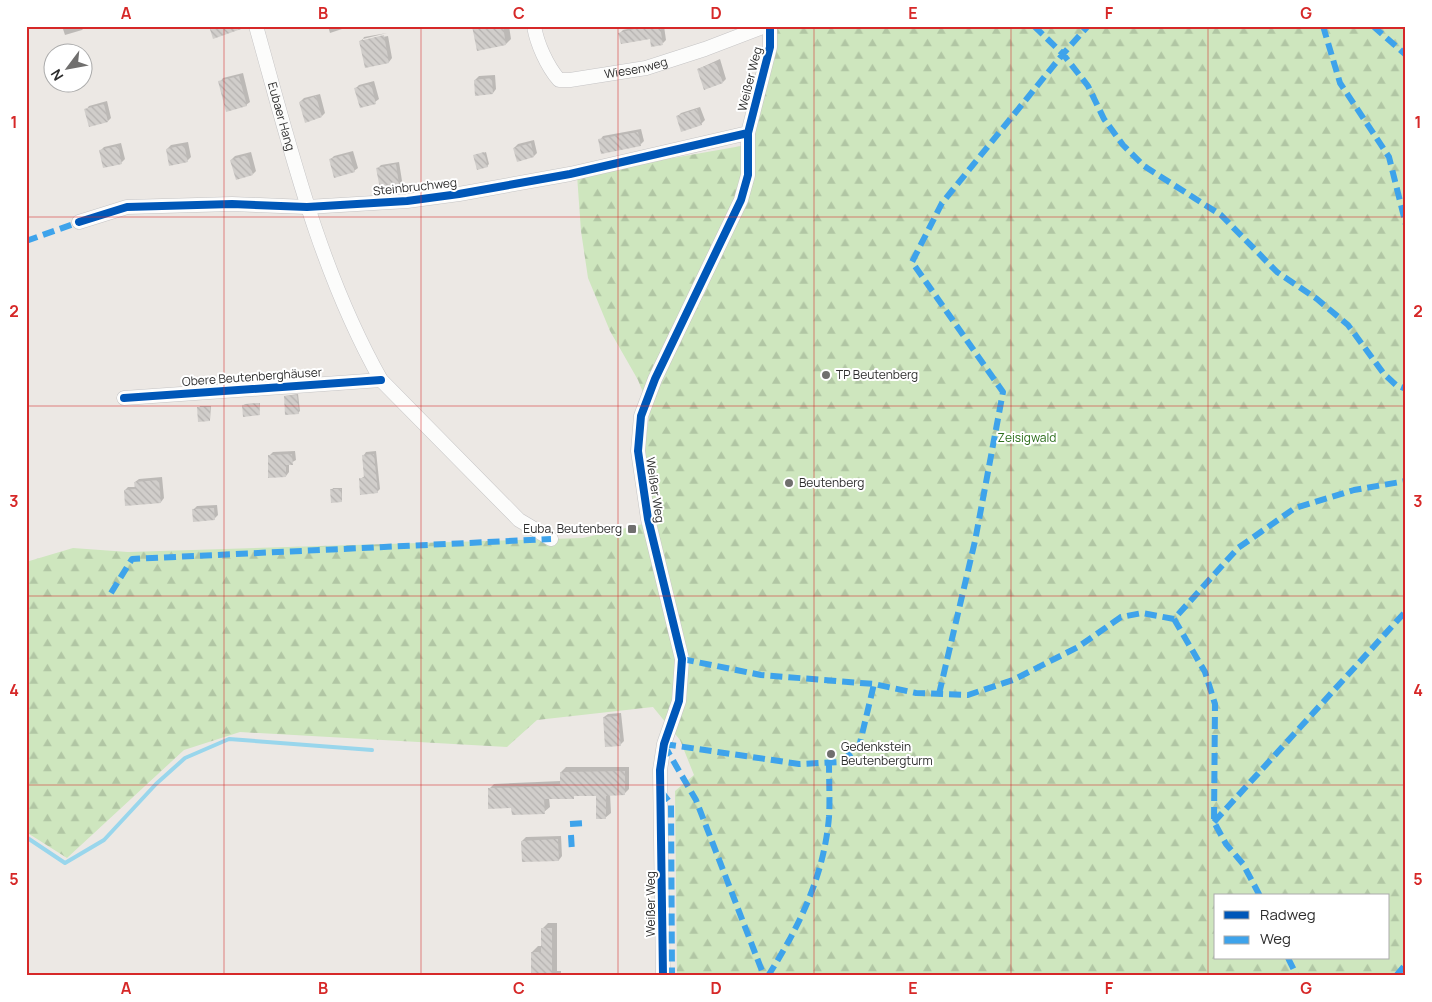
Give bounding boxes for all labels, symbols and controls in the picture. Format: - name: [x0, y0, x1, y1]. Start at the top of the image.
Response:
- text: A: [121, 2, 132, 24]
- text: B: [318, 2, 328, 24]
- text: C: [513, 2, 525, 24]
- text: D: [710, 2, 722, 24]
- text: E: [908, 2, 918, 24]
- text: F: [1105, 2, 1114, 24]
- text: G: [1300, 2, 1312, 24]
- north arrow: [42, 42, 92, 92]
- street label: Weißer Weg: [733, 45, 766, 113]
- street label: Wiesenweg: [603, 53, 669, 82]
- text: N: [46, 66, 67, 84]
- street label: Eubaer Hang: [264, 80, 299, 153]
- text: 1: [10, 111, 18, 133]
- text: 1: [1414, 111, 1422, 133]
- street label: Steinbruchweg: [372, 174, 458, 199]
- text: 2: [9, 300, 19, 322]
- text: 2: [1413, 300, 1423, 322]
- street label: Obere Beutenberghäuser: [181, 363, 323, 390]
- place label: TP Beutenberg: [836, 366, 918, 383]
- marker: TP Beutenberg: [820, 369, 832, 381]
- park label: Zeisigwald: [998, 429, 1056, 446]
- street label: Weißer Weg: [642, 456, 669, 524]
- place label: Beutenberg: [799, 474, 864, 491]
- marker: Beutenberg: [783, 477, 795, 489]
- text: 3: [9, 490, 19, 512]
- text: 3: [1413, 490, 1423, 512]
- place label: Euba, Beutenberg: [523, 520, 622, 537]
- marker: Euba, Beutenberg: [626, 523, 638, 535]
- text: 4: [9, 679, 19, 701]
- text: 4: [1413, 679, 1423, 701]
- place label: Gedenkstein Beutenbergturm: [841, 738, 933, 769]
- marker: Gedenkstein Beutenbergturm: [825, 748, 837, 760]
- text: 5: [9, 868, 19, 890]
- text: 5: [1413, 868, 1423, 890]
- street label: Weißer Weg: [642, 871, 659, 937]
- legend: [1214, 894, 1390, 960]
- text: Radweg: [1260, 904, 1316, 925]
- text: Weg: [1260, 928, 1291, 949]
- text: A: [121, 977, 132, 999]
- text: B: [318, 977, 328, 999]
- text: C: [513, 977, 525, 999]
- text: D: [710, 977, 722, 999]
- text: E: [908, 977, 918, 999]
- text: F: [1105, 977, 1114, 999]
- text: G: [1300, 977, 1312, 999]

